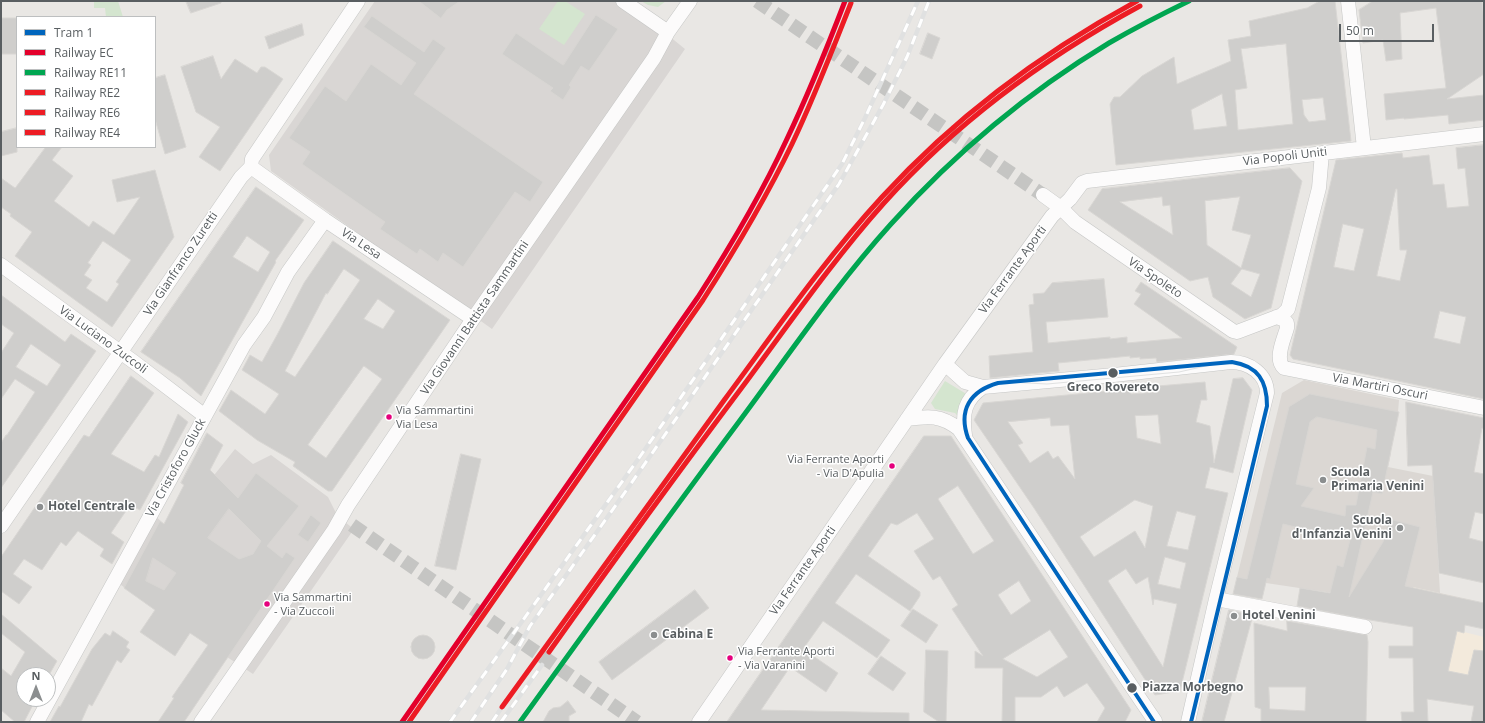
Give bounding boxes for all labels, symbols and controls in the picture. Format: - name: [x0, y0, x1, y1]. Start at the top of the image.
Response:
- legend: [16, 16, 156, 148]
- scale bar: [1341, 16, 1436, 42]
- text: 50 m: [1346, 22, 1374, 39]
- text: Tram 1: [54, 24, 93, 41]
- text: Railway EC: [54, 44, 113, 61]
- text: Railway RE11: [54, 64, 127, 81]
- text: Railway RE2: [54, 84, 120, 101]
- text: Railway RE6: [54, 104, 120, 121]
- text: Railway RE4: [54, 124, 120, 141]
- street label: Via Popoli Uniti: [1242, 145, 1328, 169]
- street label: Via Gianfranco Zuretti: [141, 209, 221, 319]
- street label: Via Ferrante Aporti: [976, 223, 1050, 317]
- street label: Via Lesa: [338, 225, 384, 263]
- street label: Via Giovanni Battista Sammartini: [418, 238, 532, 398]
- street label: Via Spoleto: [1125, 255, 1185, 301]
- street label: Via Luciano Zuccoli: [56, 303, 150, 377]
- marker: Greco Rovereto: [1106, 366, 1120, 380]
- street label: Via Martiri Oscuri: [1331, 371, 1429, 403]
- place label: Greco Rovereto: [1067, 381, 1159, 395]
- place label: Via Sammartini Via Lesa: [396, 404, 474, 430]
- marker: Via Sammartini Via Lesa: [384, 412, 394, 422]
- street label: Via Cristoforo Gluck: [143, 416, 209, 520]
- place label: Via Ferrante Aporti - Via D'Apulia: [788, 453, 884, 479]
- marker: Via Ferrante Aporti - Via D'Apulia: [887, 461, 897, 471]
- place label: Scuola Primaria Venini: [1331, 466, 1424, 494]
- marker: Scuola Primaria Venini: [1318, 475, 1328, 485]
- place label: Hotel Centrale: [48, 500, 135, 514]
- marker: Hotel Centrale: [35, 502, 45, 512]
- place label: Scuola d'Infanzia Venini: [1292, 514, 1392, 542]
- marker: Scuola d'Infanzia Venini: [1395, 523, 1405, 533]
- street label: Via Ferrante Aporti: [767, 524, 839, 618]
- place label: Via Sammartini - Via Zuccoli: [274, 591, 352, 617]
- marker: Via Sammartini - Via Zuccoli: [262, 599, 272, 609]
- place label: Hotel Venini: [1242, 609, 1316, 623]
- marker: Hotel Venini: [1229, 611, 1239, 621]
- place label: Cabina E: [662, 628, 713, 642]
- marker: Cabina E: [649, 630, 659, 640]
- place label: Via Ferrante Aporti - Via Varanini: [738, 645, 834, 671]
- marker: Via Ferrante Aporti - Via Varanini: [725, 653, 735, 663]
- north arrow: [16, 667, 56, 707]
- text: N: [32, 668, 40, 683]
- marker: Piazza Morbegno: [1125, 681, 1139, 695]
- place label: Piazza Morbegno: [1142, 681, 1243, 695]

